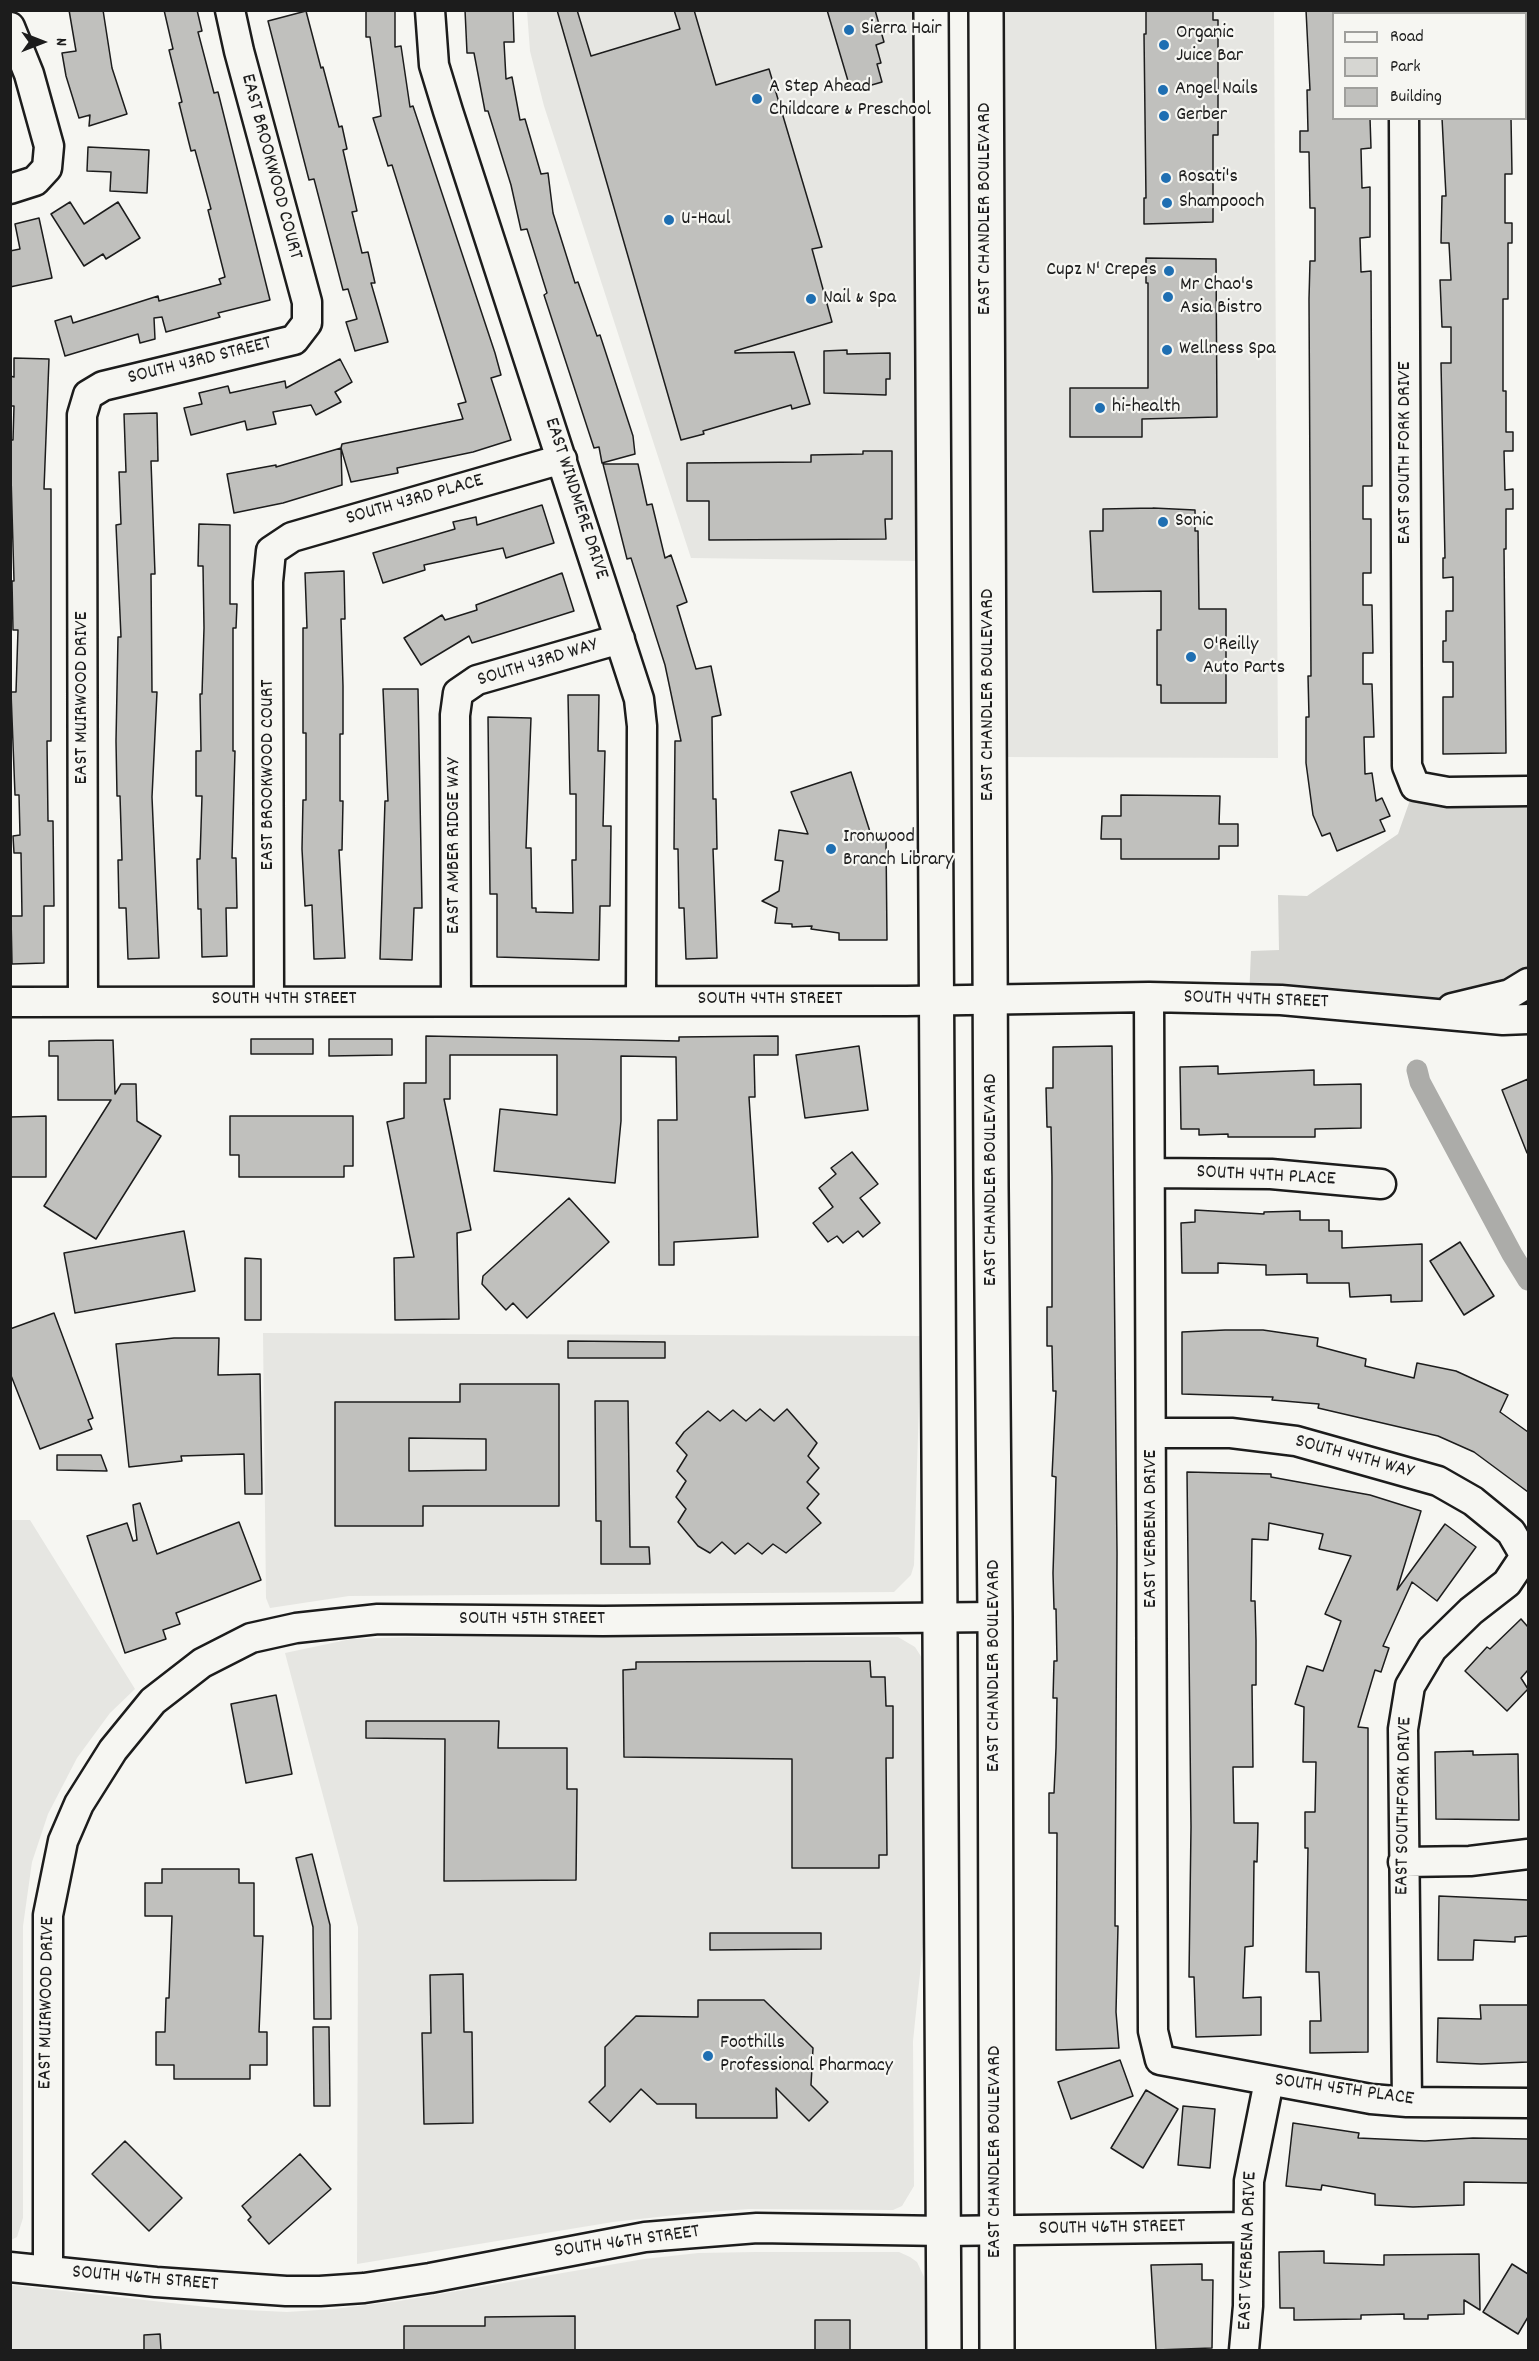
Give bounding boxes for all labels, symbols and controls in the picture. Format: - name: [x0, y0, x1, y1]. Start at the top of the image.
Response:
- north arrow: [12, 12, 72, 72]
- legend: [1332, 12, 1527, 120]
- place label: Sierra Hair: [861, 18, 942, 42]
- place label: Organic Juice Bar: [1176, 22, 1243, 69]
- marker: Sierra Hair: [842, 23, 856, 37]
- text: Road: [1390, 25, 1424, 50]
- text: N: [49, 38, 72, 46]
- marker: Organic Juice Bar: [1157, 38, 1171, 52]
- text: Park: [1390, 55, 1421, 80]
- street label: EAST BROOKWOOD COURT: [234, 72, 306, 262]
- place label: A Step Ahead Childcare & Preschool: [769, 76, 931, 123]
- place label: Angel Nails: [1175, 78, 1258, 102]
- marker: Angel Nails: [1156, 83, 1170, 97]
- text: Building: [1390, 85, 1442, 110]
- marker: A Step Ahead Childcare & Preschool: [750, 92, 764, 106]
- street label: EAST CHANDLER BOULEVARD: [974, 103, 998, 315]
- place label: Gerber: [1176, 104, 1227, 128]
- marker: Gerber: [1157, 109, 1171, 123]
- place label: Rosati's: [1178, 166, 1238, 190]
- marker: Rosati's: [1159, 171, 1173, 185]
- place label: Shampooch: [1179, 191, 1264, 215]
- marker: Shampooch: [1160, 196, 1174, 210]
- place label: U-Haul: [681, 208, 730, 232]
- marker: U-Haul: [662, 213, 676, 227]
- place label: Cupz N' Crepes: [1046, 259, 1157, 283]
- marker: Cupz N' Crepes: [1162, 264, 1176, 278]
- place label: Mr Chao's Asia Bistro: [1180, 274, 1262, 321]
- place label: Nail & Spa: [823, 287, 896, 311]
- marker: Mr Chao's Asia Bistro: [1161, 290, 1175, 304]
- marker: Nail & Spa: [804, 292, 818, 306]
- street label: SOUTH 43RD STREET: [126, 333, 274, 391]
- place label: Wellness Spa: [1179, 338, 1276, 362]
- marker: Wellness Spa: [1160, 343, 1174, 357]
- street label: EAST SOUTH FORK DRIVE: [1394, 361, 1418, 545]
- place label: hi-health: [1112, 396, 1180, 420]
- marker: hi-health: [1093, 401, 1107, 415]
- street label: EAST WINDMERE DRIVE: [538, 415, 612, 583]
- street label: SOUTH 43RD PLACE: [344, 470, 486, 532]
- place label: Sonic: [1175, 510, 1214, 534]
- marker: Sonic: [1156, 515, 1170, 529]
- street label: EAST CHANDLER BOULEVARD: [977, 589, 1001, 801]
- street label: EAST MUIRWOOD DRIVE: [71, 612, 95, 784]
- street label: SOUTH 43RD WAY: [475, 634, 601, 694]
- place label: O'Reilly Auto Parts: [1203, 634, 1285, 681]
- marker: O'Reilly Auto Parts: [1184, 650, 1198, 664]
- street label: EAST BROOKWOOD COURT: [257, 680, 281, 870]
- street label: EAST AMBER RIDGE WAY: [443, 758, 467, 934]
- place label: Ironwood Branch Library: [843, 826, 953, 873]
- marker: Ironwood Branch Library: [824, 842, 838, 856]
- street label: SOUTH 44TH STREET: [1183, 986, 1329, 1016]
- street label: SOUTH 44TH STREET: [212, 988, 356, 1012]
- street label: SOUTH 44TH STREET: [698, 988, 842, 1012]
- street label: EAST CHANDLER BOULEVARD: [980, 1074, 1004, 1286]
- street label: SOUTH 44TH PLACE: [1196, 1161, 1336, 1193]
- street label: SOUTH 44TH WAY: [1292, 1431, 1416, 1485]
- street label: EAST VERBENA DRIVE: [1140, 1450, 1164, 1608]
- street label: EAST CHANDLER BOULEVARD: [983, 1560, 1007, 1772]
- street label: SOUTH 45TH STREET: [459, 1608, 605, 1632]
- street label: EAST SOUTHFORK DRIVE: [1391, 1717, 1419, 1895]
- street label: EAST MUIRWOOD DRIVE: [34, 1916, 62, 2090]
- place label: Foothills Professional Pharmacy: [720, 2032, 893, 2079]
- street label: EAST CHANDLER BOULEVARD: [984, 2046, 1008, 2258]
- marker: Foothills Professional Pharmacy: [701, 2049, 715, 2063]
- street label: SOUTH 45TH PLACE: [1273, 2069, 1415, 2113]
- street label: EAST VERBENA DRIVE: [1234, 2171, 1264, 2331]
- street label: SOUTH 46TH STREET: [1039, 2216, 1185, 2242]
- street label: SOUTH 46TH STREET: [553, 2221, 701, 2265]
- street label: SOUTH 46TH STREET: [71, 2262, 219, 2298]

